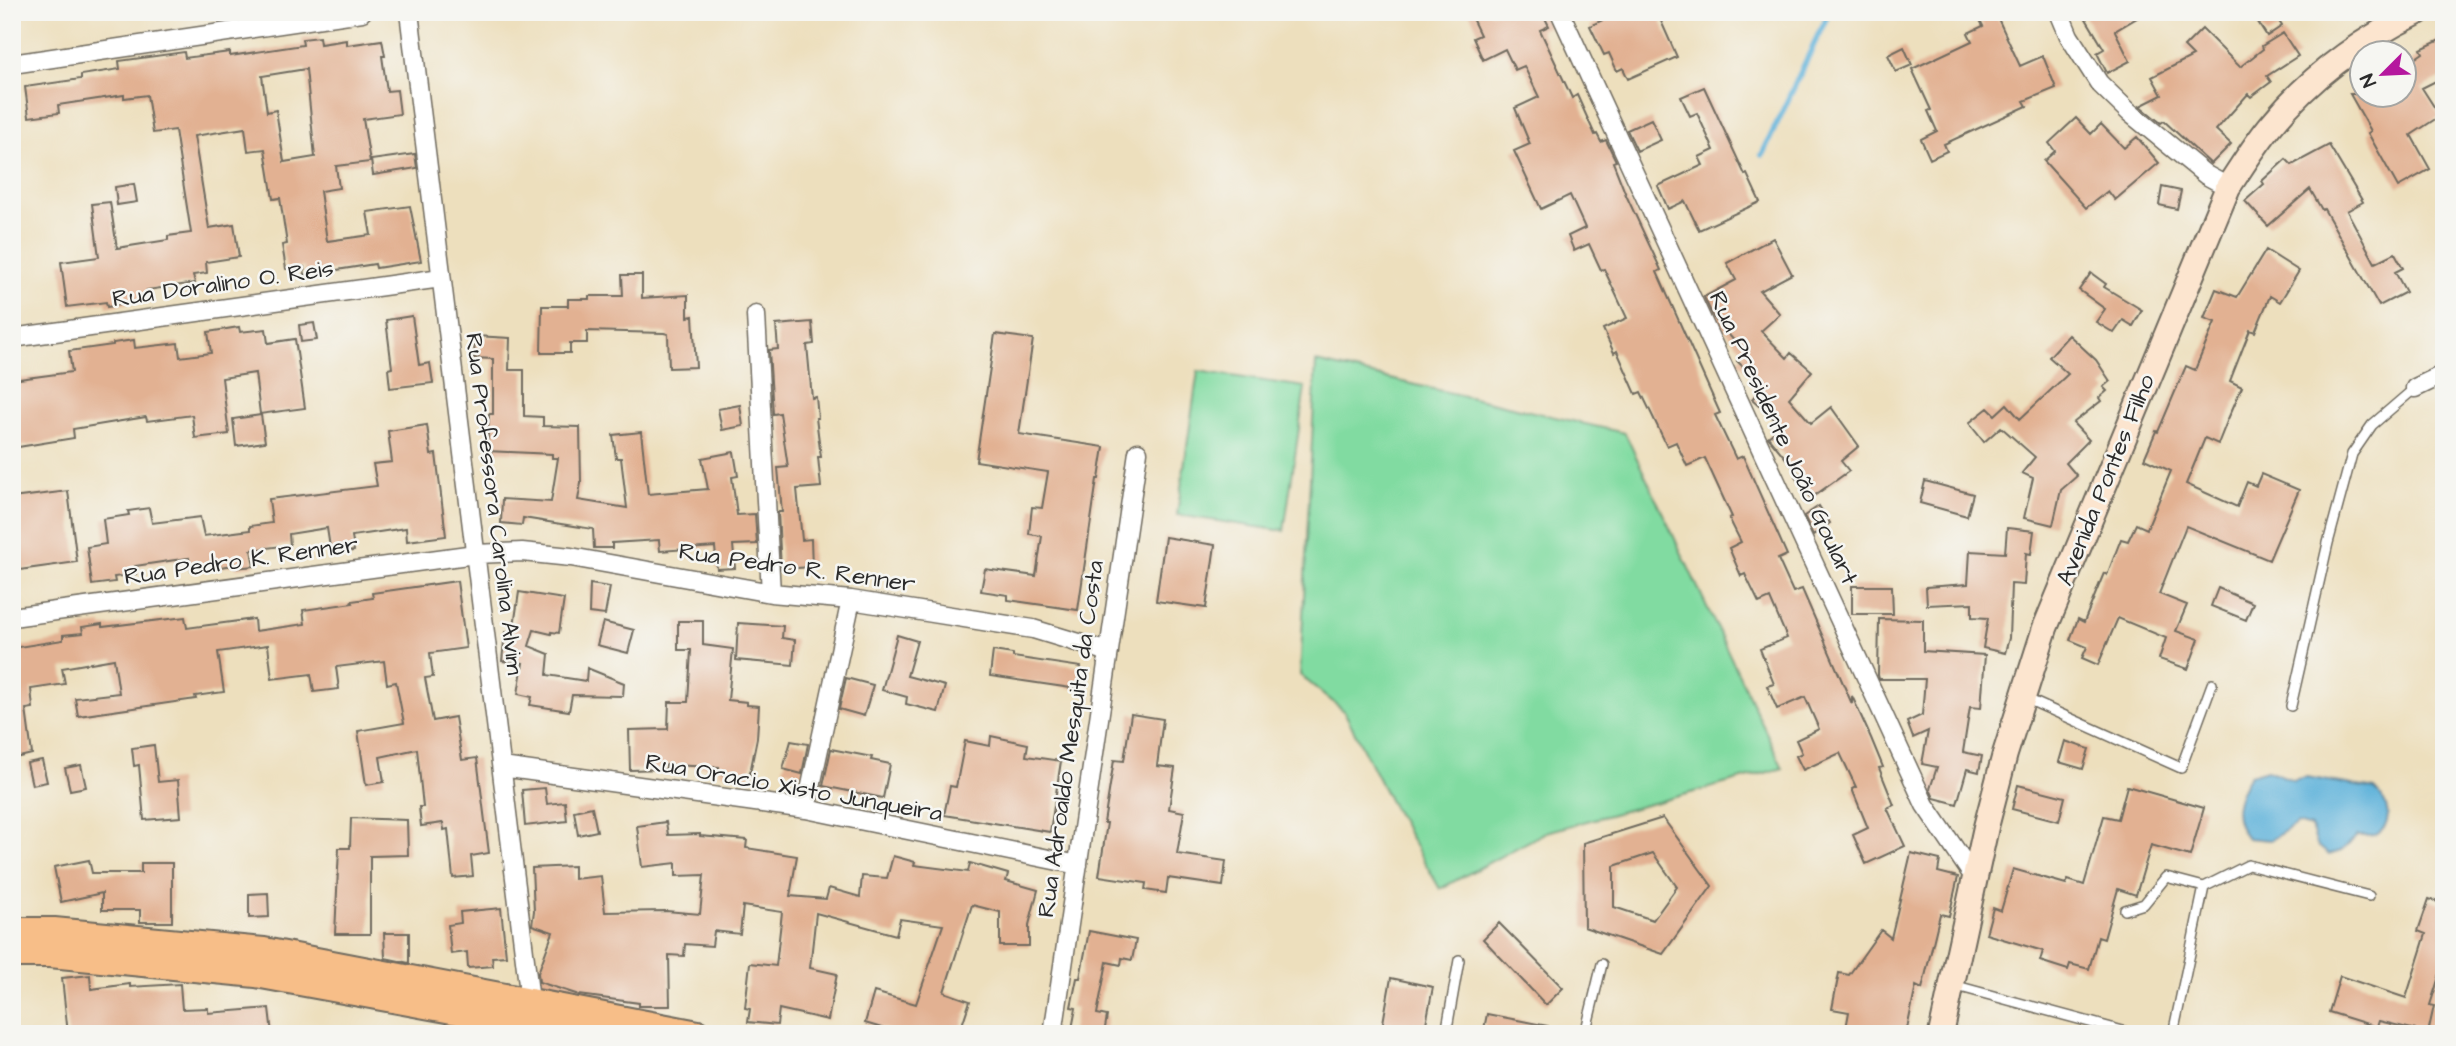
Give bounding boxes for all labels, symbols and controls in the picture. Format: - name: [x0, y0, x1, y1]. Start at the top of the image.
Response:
- north arrow: [2348, 38, 2418, 108]
- text: N: [2354, 69, 2384, 91]
- street label: Rua Doralino O. Reis: [110, 252, 336, 316]
- street label: Rua Presidente João Goulart: [1700, 286, 1866, 591]
- street label: Rua Professora Carolina Alvim: [456, 331, 532, 677]
- street label: Avenida Pontes Filho: [2048, 369, 2164, 591]
- street label: Rua Pedro K. Renner: [122, 528, 360, 594]
- street label: Rua Pedro R. Renner: [677, 535, 917, 601]
- street label: Rua Adroaldo Mesquita da Costa: [1029, 558, 1113, 920]
- street label: Rua Oracio Xisto Junqueira: [643, 745, 945, 831]

